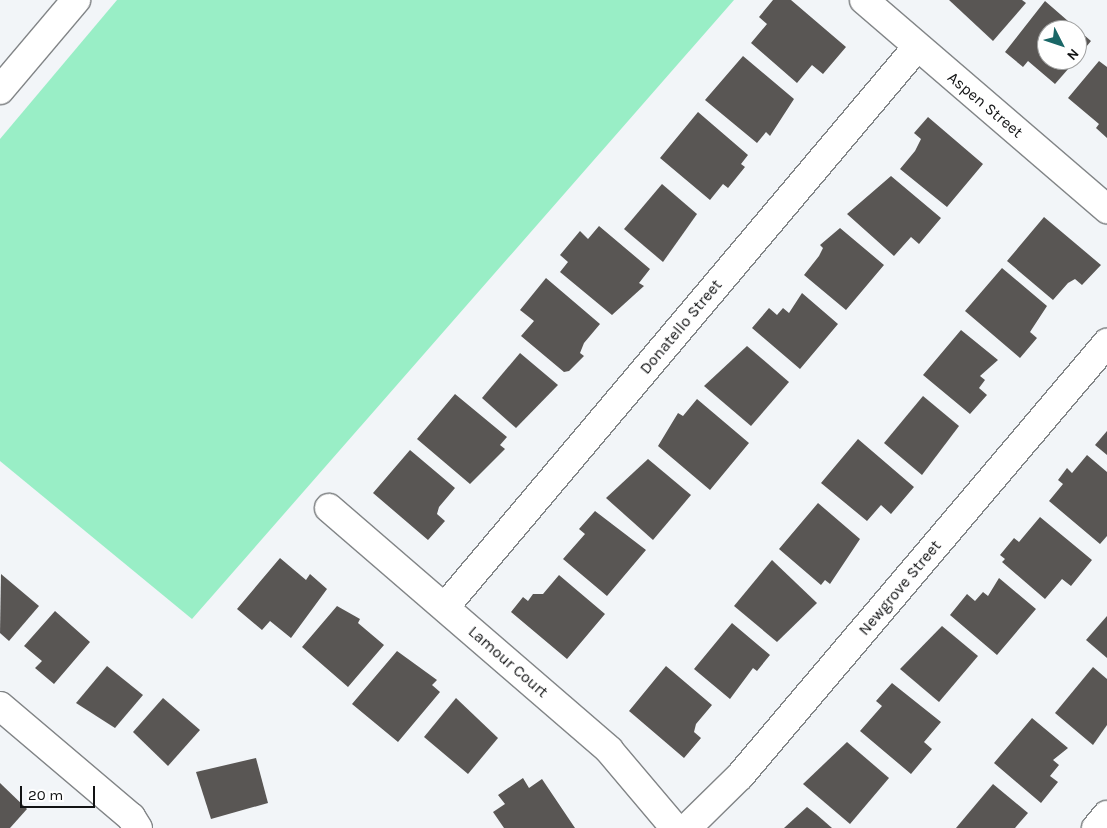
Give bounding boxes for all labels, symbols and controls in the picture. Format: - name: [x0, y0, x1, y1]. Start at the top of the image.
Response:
- north arrow: [1037, 20, 1087, 70]
- text: N: [1063, 45, 1083, 64]
- street label: Aspen Street: [943, 68, 1027, 142]
- street label: Donatello Street: [636, 276, 726, 378]
- street label: Newgrove Street: [855, 537, 945, 639]
- street label: Lamour Court: [464, 622, 552, 702]
- scale bar: [22, 776, 98, 808]
- text: 20 m: [28, 786, 63, 804]

